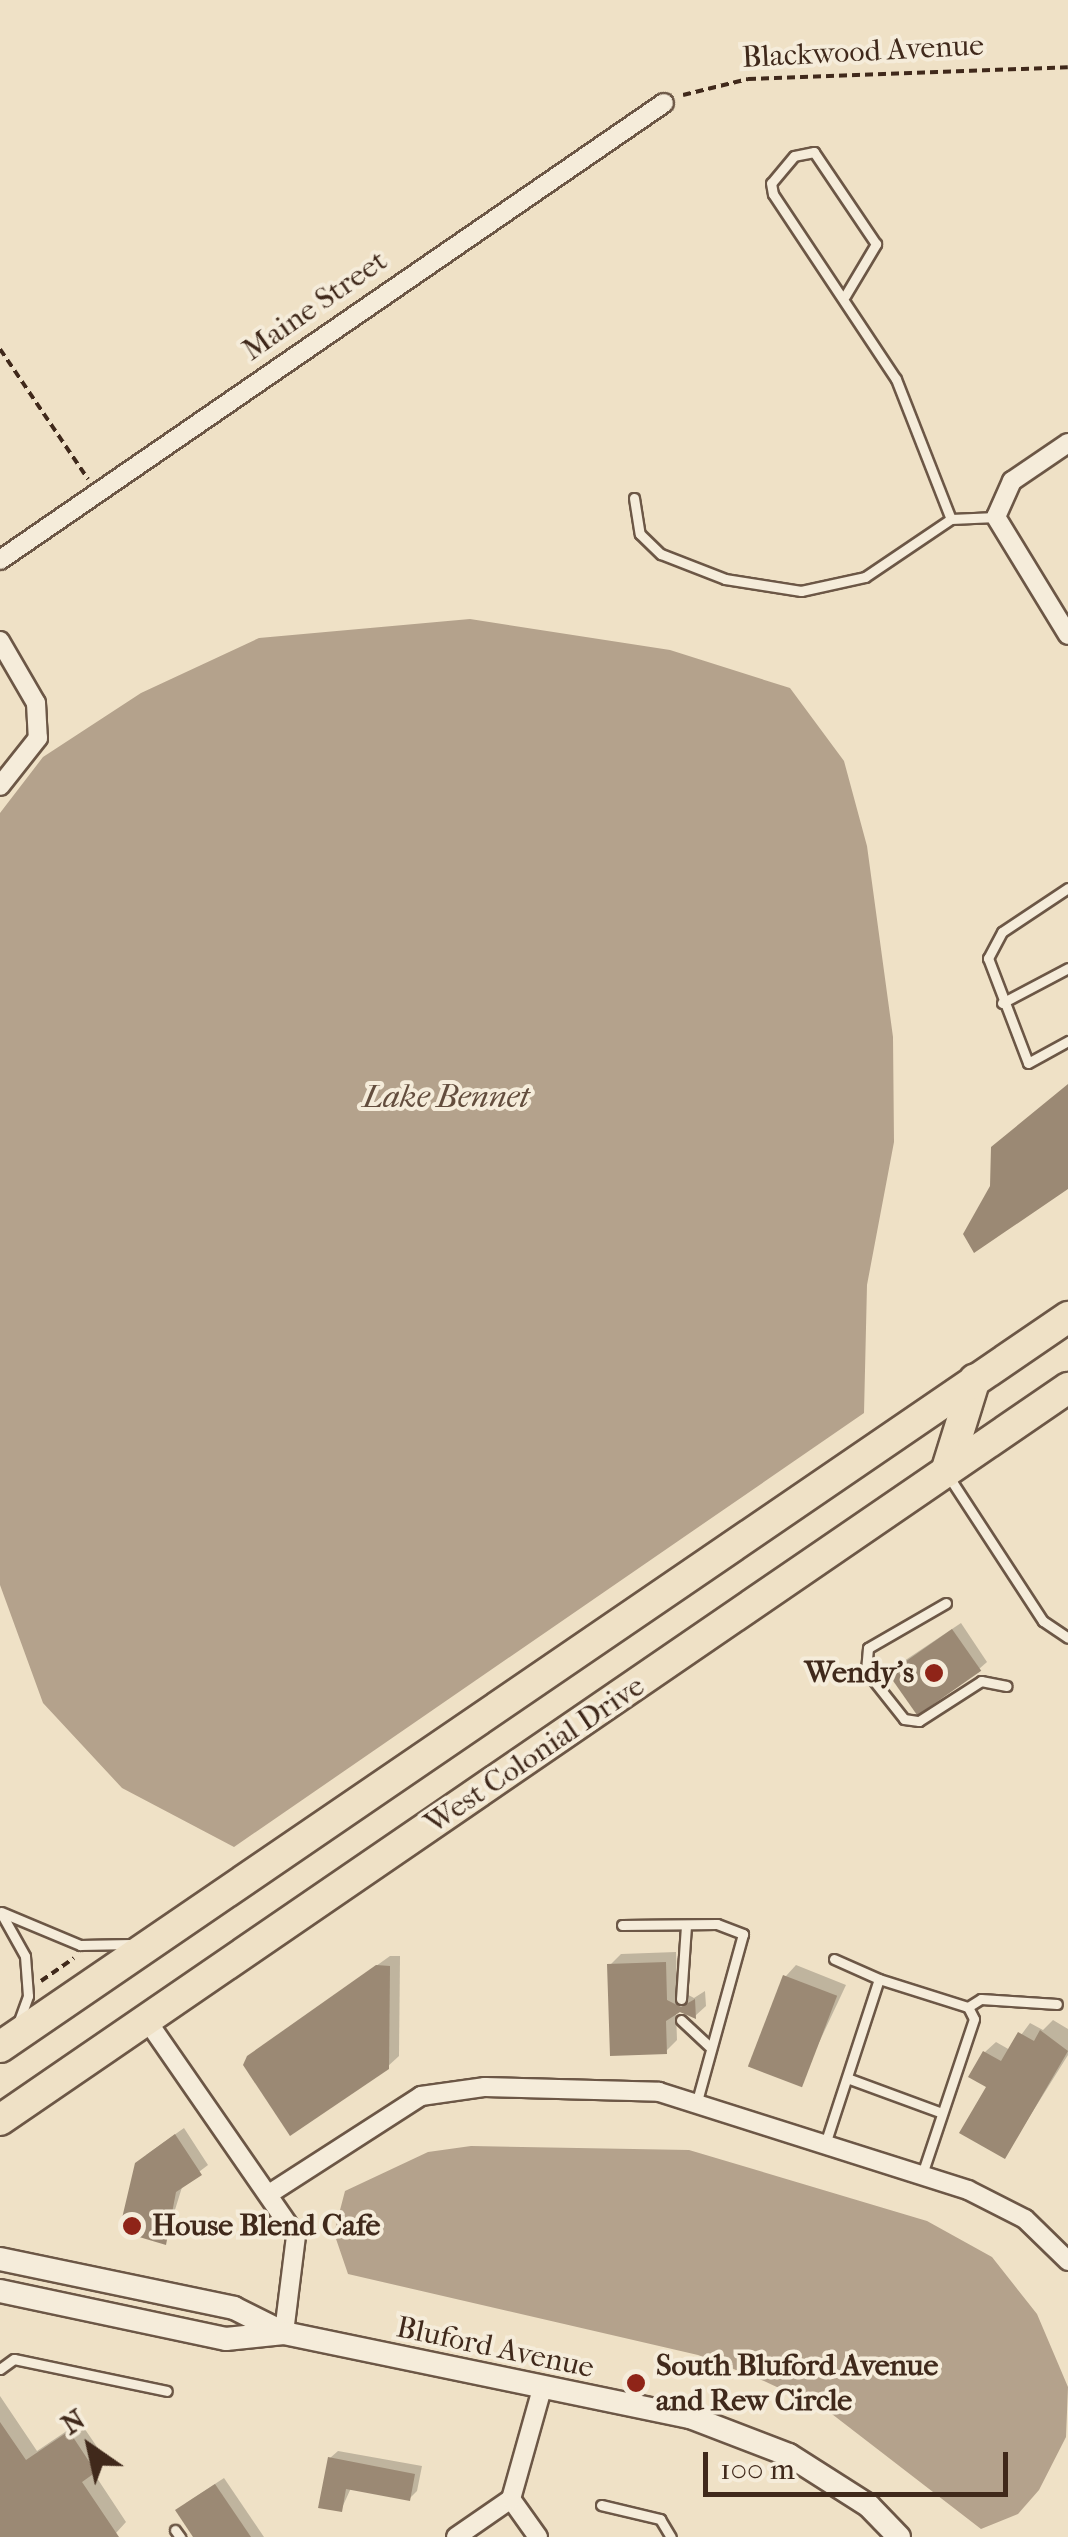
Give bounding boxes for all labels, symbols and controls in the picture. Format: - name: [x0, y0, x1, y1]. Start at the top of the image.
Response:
- street label: Blackwood Avenue: [741, 28, 985, 76]
- street label: Maine Street: [236, 243, 394, 369]
- water label: Lake Bennet: [363, 1078, 529, 1116]
- place label: Wendy's: [805, 1655, 914, 1691]
- marker: Wendy's: [923, 1662, 945, 1684]
- street label: West Colonial Drive: [418, 1668, 652, 1842]
- place label: House Blend Cafe: [152, 2208, 380, 2244]
- marker: House Blend Cafe: [121, 2215, 143, 2237]
- street label: Bluford Avenue: [393, 2310, 597, 2386]
- place label: South Bluford Avenue and Rew Circle: [656, 2348, 938, 2418]
- marker: South Bluford Avenue and Rew Circle: [625, 2372, 647, 2394]
- north arrow: [40, 2397, 140, 2497]
- text: N: [55, 2402, 91, 2441]
- scale bar: [708, 2432, 1013, 2494]
- text: 100 m: [720, 2452, 795, 2487]

